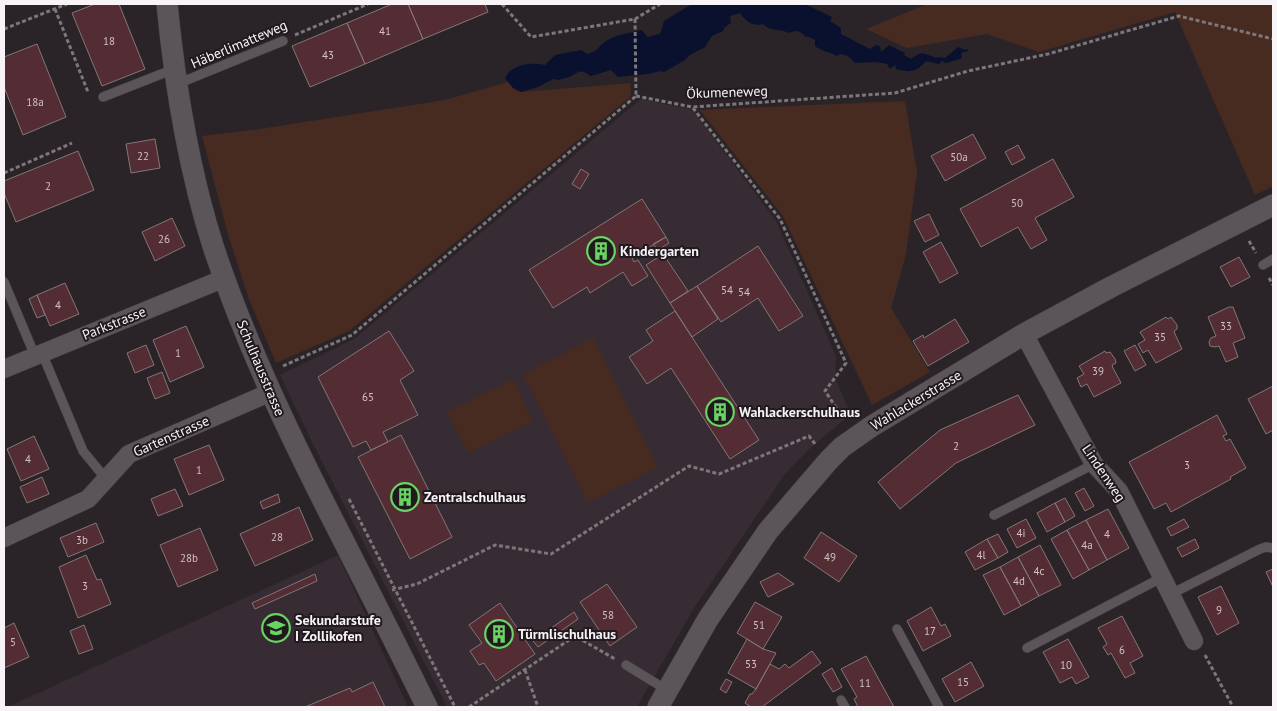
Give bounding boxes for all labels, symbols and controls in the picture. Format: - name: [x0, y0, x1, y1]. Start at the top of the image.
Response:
- street label: Häberlimatteweg: [188, 16, 290, 72]
- house number: 41: [379, 24, 391, 38]
- house number: 18: [103, 34, 115, 48]
- house number: 43: [322, 48, 334, 62]
- street label: Ökumeneweg: [686, 82, 768, 102]
- house number: 18a: [26, 95, 44, 109]
- house number: 22: [137, 149, 149, 163]
- house number: 50a: [950, 150, 968, 164]
- house number: 2: [45, 179, 51, 193]
- house number: 50: [1011, 196, 1023, 210]
- house number: 26: [158, 232, 170, 246]
- building icon: Kindergarten: [586, 236, 616, 266]
- place label: Kindergarten: [620, 242, 699, 260]
- house number: 54: [721, 283, 733, 297]
- house number: 54: [738, 285, 750, 299]
- house number: 4: [55, 298, 61, 312]
- street label: Parkstrasse: [80, 302, 148, 344]
- street label: Schulhausstrasse: [233, 317, 289, 419]
- house number: 33: [1220, 319, 1232, 333]
- house number: 35: [1154, 330, 1166, 344]
- house number: 1: [175, 346, 181, 360]
- house number: 39: [1092, 364, 1104, 378]
- street label: Wahlackerstrasse: [867, 366, 965, 434]
- house number: 65: [362, 390, 374, 404]
- building icon: Wahlackerschulhaus: [705, 397, 735, 427]
- place label: Wahlackerschulhaus: [739, 403, 860, 421]
- street label: Gartenstrasse: [130, 411, 212, 461]
- house number: 2: [953, 439, 959, 453]
- street label: Lindenweg: [1078, 441, 1130, 505]
- house number: 4: [25, 452, 31, 466]
- house number: 3: [1184, 458, 1190, 472]
- house number: 1: [196, 463, 202, 477]
- building icon: Zentralschulhaus: [390, 482, 420, 512]
- place label: Zentralschulhaus: [424, 488, 526, 506]
- house number: 4i: [1017, 526, 1026, 540]
- house number: 4: [1104, 527, 1110, 541]
- house number: 28: [271, 530, 283, 544]
- house number: 3b: [76, 533, 88, 547]
- house number: 4a: [1081, 538, 1093, 552]
- house number: 4l: [976, 548, 986, 562]
- house number: 49: [824, 550, 836, 564]
- house number: 28b: [180, 551, 198, 565]
- house number: 4c: [1034, 564, 1045, 578]
- house number: 4d: [1013, 574, 1025, 588]
- house number: 3: [82, 579, 88, 593]
- house number: 9: [1216, 603, 1222, 617]
- house number: 58: [602, 608, 614, 622]
- place label: Sekundarstufe I Zollikofen: [295, 611, 381, 645]
- school or university icon: Sekundarstufe I Zollikofen: [261, 613, 291, 643]
- house number: 51: [753, 618, 765, 632]
- building icon: Türmlischulhaus: [484, 619, 514, 649]
- house number: 17: [924, 624, 936, 638]
- place label: Türmlischulhaus: [518, 625, 616, 643]
- house number: 5: [10, 635, 16, 649]
- house number: 6: [1119, 643, 1125, 657]
- house number: 53: [745, 657, 757, 671]
- house number: 10: [1060, 658, 1072, 672]
- house number: 15: [957, 675, 969, 689]
- house number: 11: [859, 676, 871, 690]

